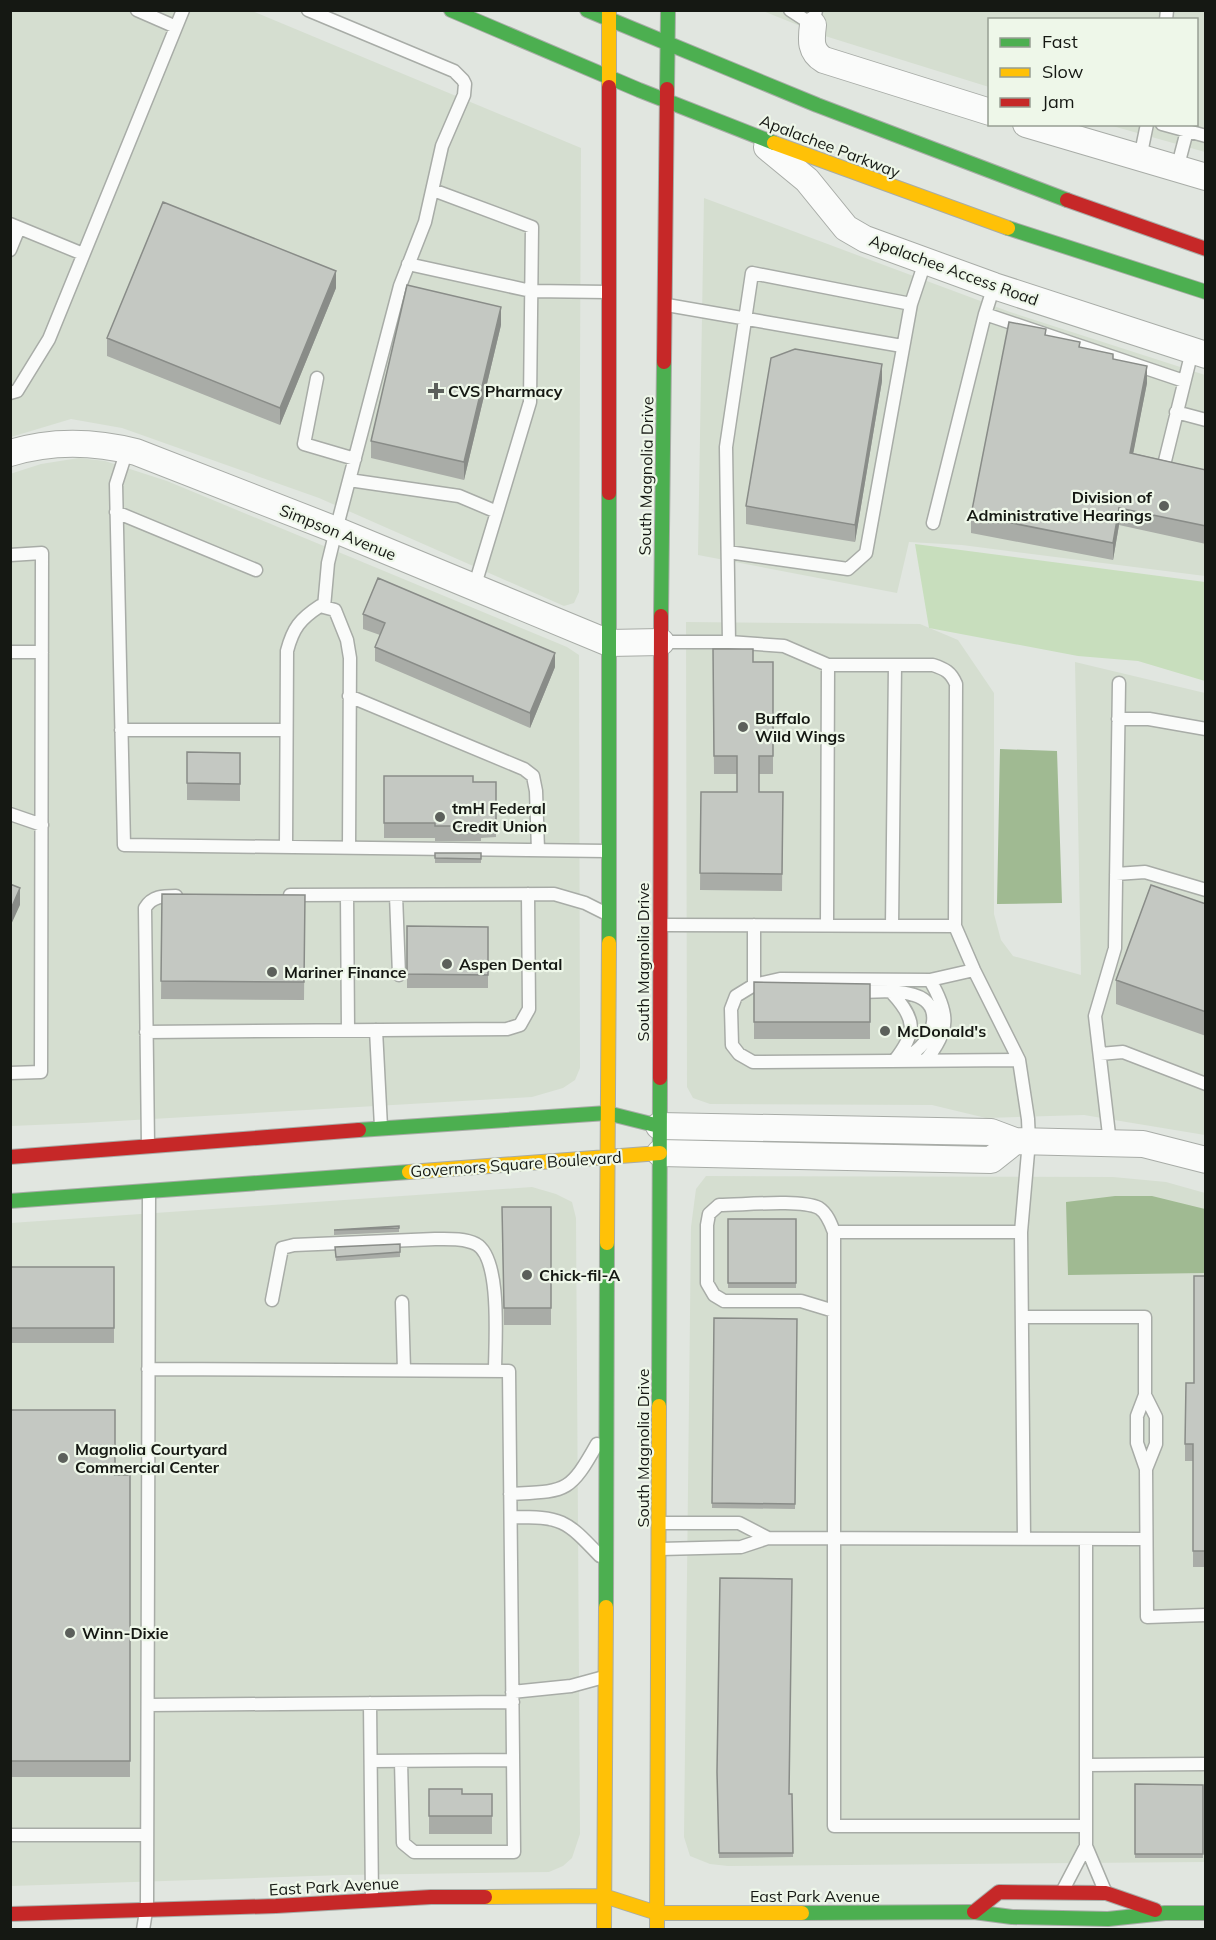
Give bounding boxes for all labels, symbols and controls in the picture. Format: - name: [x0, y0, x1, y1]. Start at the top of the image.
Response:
- legend: [988, 18, 1198, 126]
- text: Fast: [1042, 30, 1078, 53]
- text: Slow: [1042, 60, 1084, 83]
- text: Jam: [1042, 90, 1075, 113]
- street label: Apalachee Parkway: [757, 110, 903, 182]
- street label: Apalachee Access Road: [867, 230, 1041, 310]
- place label: CVS Pharmacy: [448, 381, 563, 401]
- marker: CVS Pharmacy: [429, 384, 443, 398]
- street label: South Magnolia Drive: [635, 396, 657, 556]
- place label: Division of Administrative Hearings: [967, 487, 1153, 525]
- marker: Division of Administrative Hearings: [1157, 499, 1171, 513]
- street label: Simpson Avenue: [277, 500, 399, 564]
- place label: Buffalo Wild Wings: [755, 708, 845, 746]
- marker: Buffalo Wild Wings: [736, 720, 750, 734]
- place label: tmH Federal Credit Union: [452, 798, 547, 836]
- marker: tmH Federal Credit Union: [433, 810, 447, 824]
- street label: South Magnolia Drive: [633, 882, 653, 1042]
- place label: Aspen Dental: [459, 954, 562, 974]
- marker: Aspen Dental: [440, 957, 454, 971]
- place label: Mariner Finance: [284, 962, 407, 982]
- marker: Mariner Finance: [265, 965, 279, 979]
- place label: McDonald's: [897, 1021, 986, 1041]
- marker: McDonald's: [878, 1024, 892, 1038]
- street label: Governors Square Boulevard: [410, 1147, 622, 1181]
- place label: Chick-fil-A: [539, 1265, 620, 1285]
- marker: Chick-fil-A: [520, 1268, 534, 1282]
- street label: South Magnolia Drive: [633, 1368, 653, 1528]
- place label: Magnolia Courtyard Commercial Center: [75, 1439, 227, 1477]
- marker: Magnolia Courtyard Commercial Center: [56, 1451, 70, 1465]
- place label: Winn-Dixie: [82, 1623, 169, 1643]
- marker: Winn-Dixie: [63, 1626, 77, 1640]
- street label: East Park Avenue: [269, 1873, 399, 1899]
- street label: East Park Avenue: [750, 1886, 880, 1906]

